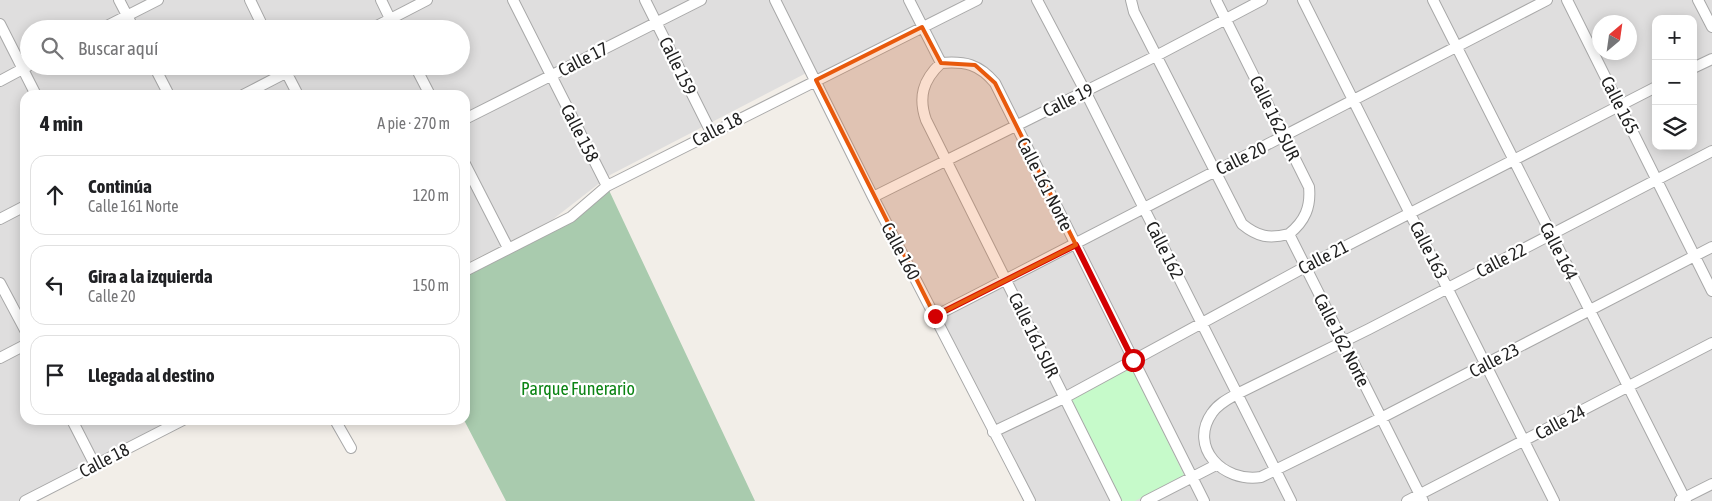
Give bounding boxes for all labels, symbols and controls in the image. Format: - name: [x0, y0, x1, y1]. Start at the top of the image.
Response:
- north arrow: [1592, 15, 1637, 60]
- map controls: [1652, 15, 1697, 150]
- button: +: [1652, 15, 1697, 60]
- search box: [20, 20, 470, 75]
- icon: search: [38, 34, 66, 62]
- street label: Calle 159: [655, 34, 701, 98]
- text: Buscar aquí: [78, 37, 158, 59]
- street label: Calle 17: [554, 38, 612, 80]
- button: −: [1652, 60, 1697, 105]
- street label: Calle 162 SUR: [1246, 72, 1304, 164]
- street label: Calle 165: [1597, 73, 1643, 137]
- street label: Calle 19: [1039, 79, 1097, 121]
- street label: Calle 158: [557, 101, 603, 165]
- button: layers: [1652, 105, 1697, 150]
- street label: Calle 18: [688, 108, 746, 150]
- text: 4 min: [40, 111, 83, 135]
- text: A pie · 270 m: [377, 114, 450, 132]
- street label: Calle 161 Norte: [1013, 134, 1077, 234]
- street label: Calle 20: [1212, 137, 1270, 179]
- text: Continúa: [88, 175, 152, 197]
- icon: ahead: [41, 181, 69, 209]
- text: 120 m: [413, 186, 449, 204]
- text: Calle 161 Norte: [88, 197, 178, 215]
- street label: Calle 162: [1142, 218, 1188, 282]
- street label: Calle 163: [1406, 218, 1452, 282]
- street label: Calle 160: [877, 219, 925, 283]
- street label: Calle 164: [1536, 219, 1582, 283]
- street label: Calle 21: [1294, 236, 1352, 278]
- street label: Calle 22: [1472, 239, 1530, 281]
- text: Gira a la izquierda: [88, 265, 213, 287]
- icon: left: [41, 271, 69, 299]
- text: 150 m: [413, 276, 449, 294]
- text: Calle 20: [88, 287, 135, 305]
- street label: Calle 161 SUR: [1005, 289, 1063, 381]
- street label: Calle 162 Norte: [1310, 290, 1374, 390]
- route end: [924, 305, 947, 328]
- street label: Calle 23: [1465, 339, 1523, 381]
- route start: [1122, 349, 1145, 372]
- icon: arrive: [41, 361, 69, 389]
- text: Llegada al destino: [88, 364, 215, 386]
- park label: Parque Funerario: [521, 378, 635, 399]
- street label: Calle 24: [1531, 400, 1589, 444]
- street label: Calle 18: [75, 439, 133, 481]

